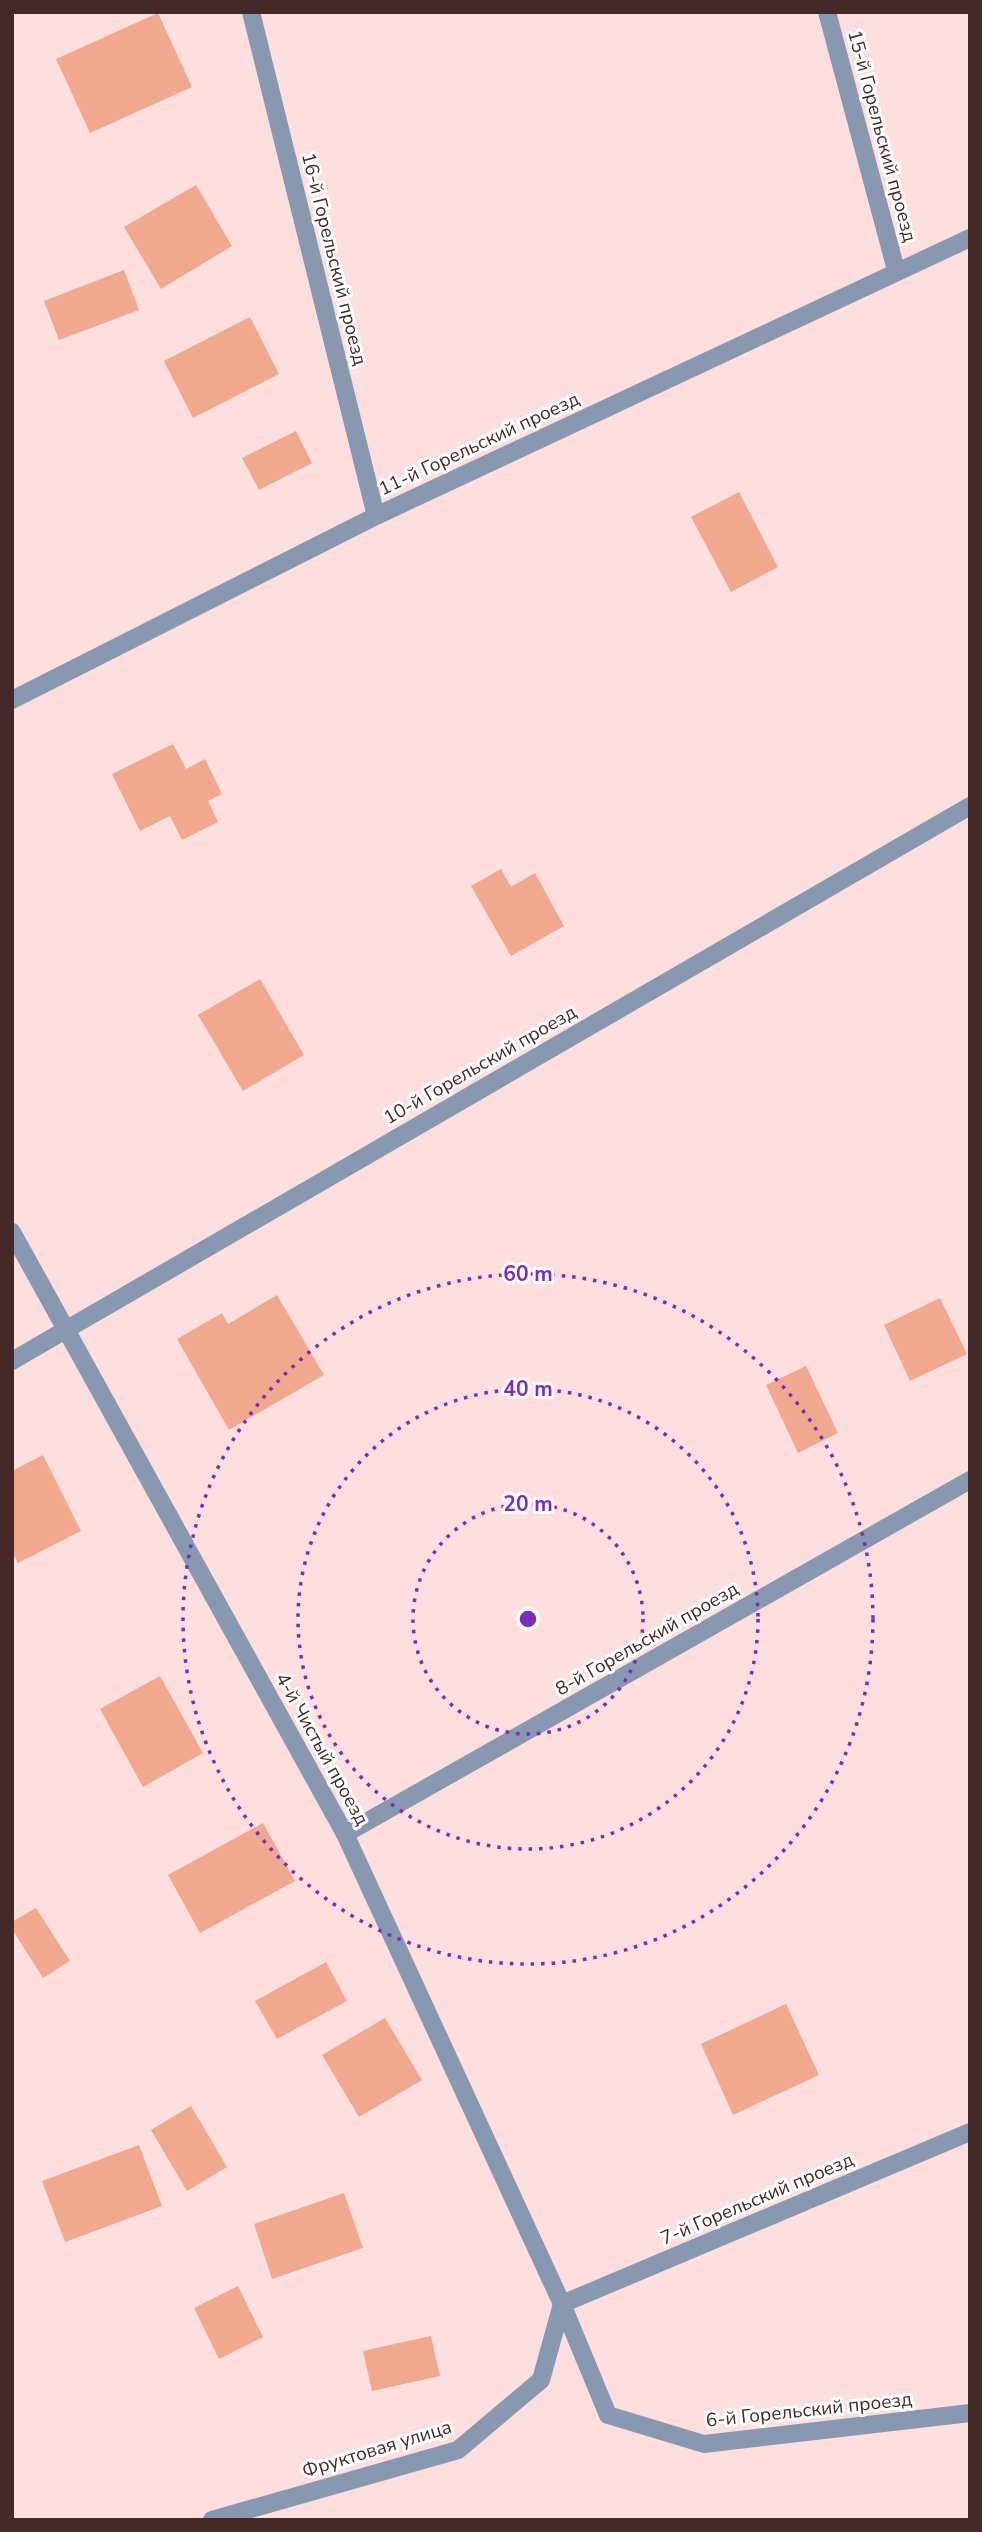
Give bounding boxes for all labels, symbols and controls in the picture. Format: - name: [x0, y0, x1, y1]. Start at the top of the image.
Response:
- street label: 15-й Горельский проезд: [841, 27, 923, 245]
- street label: 16-й Горельский проезд: [295, 150, 373, 368]
- street label: 11-й Горельский проезд: [374, 386, 584, 502]
- street label: 10-й Горельский проезд: [379, 999, 581, 1131]
- text: 60 m: [503, 1260, 553, 1288]
- text: 40 m: [503, 1375, 553, 1403]
- text: 20 m: [503, 1490, 553, 1518]
- street label: 8-й Горельский проезд: [551, 1576, 743, 1702]
- centre of rings: [516, 1607, 540, 1631]
- street label: 4-й Чистый проезд: [269, 1668, 375, 1830]
- street label: 7-й Горельский проезд: [657, 2147, 857, 2251]
- street label: 6-й Горельский проезд: [705, 2386, 913, 2434]
- street label: Фруктовая улица: [299, 2414, 455, 2484]

